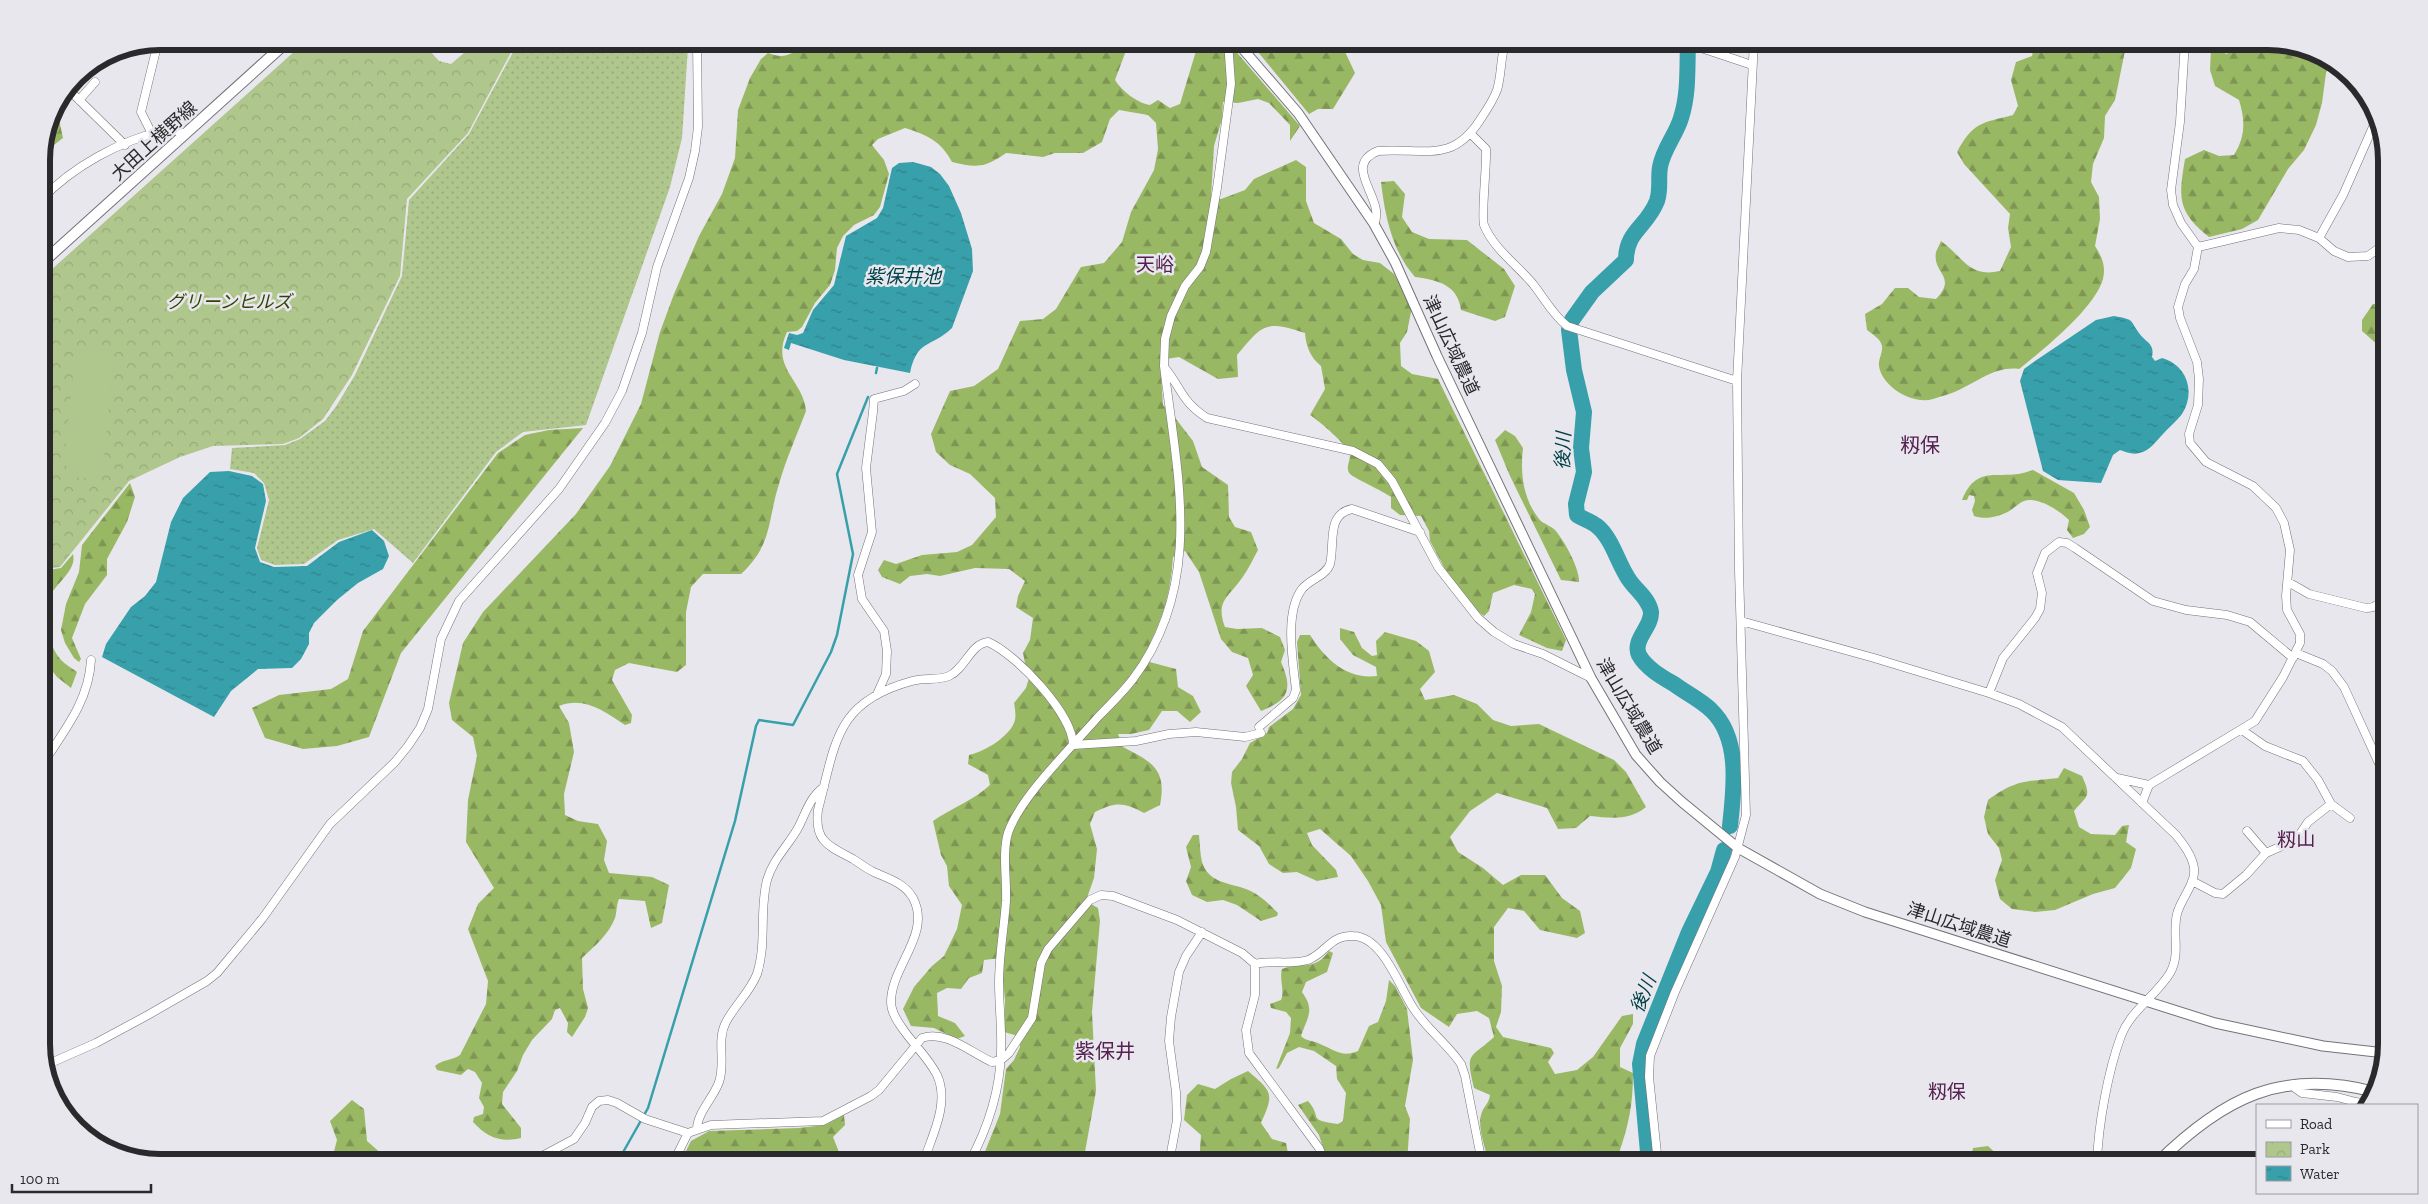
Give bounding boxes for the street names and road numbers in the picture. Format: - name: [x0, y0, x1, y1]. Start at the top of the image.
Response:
- street label: 大田上横野線: [107, 97, 201, 185]
- street label: 津山広域農道: [1418, 291, 1484, 399]
- street label: 津山広域農道: [1592, 654, 1666, 758]
- street label: 津山広域農道: [1904, 898, 2014, 952]

